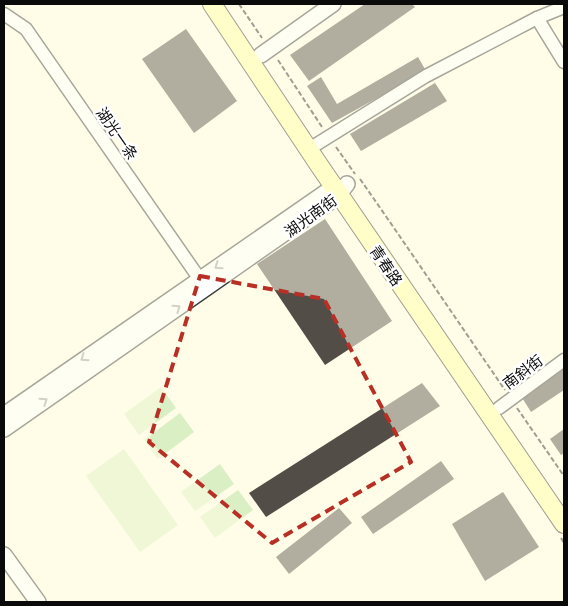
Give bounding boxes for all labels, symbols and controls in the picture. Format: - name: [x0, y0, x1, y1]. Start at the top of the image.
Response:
- street label: 湖光一条: [92, 102, 144, 164]
- street label: 湖光南街: [280, 189, 340, 241]
- street label: 青春路: [366, 240, 408, 290]
- one-way arrow: [214, 260, 224, 269]
- one-way arrow: [171, 305, 181, 314]
- street label: 南斜街: [498, 349, 546, 393]
- one-way arrow: [81, 352, 90, 361]
- one-way arrow: [38, 398, 48, 407]

